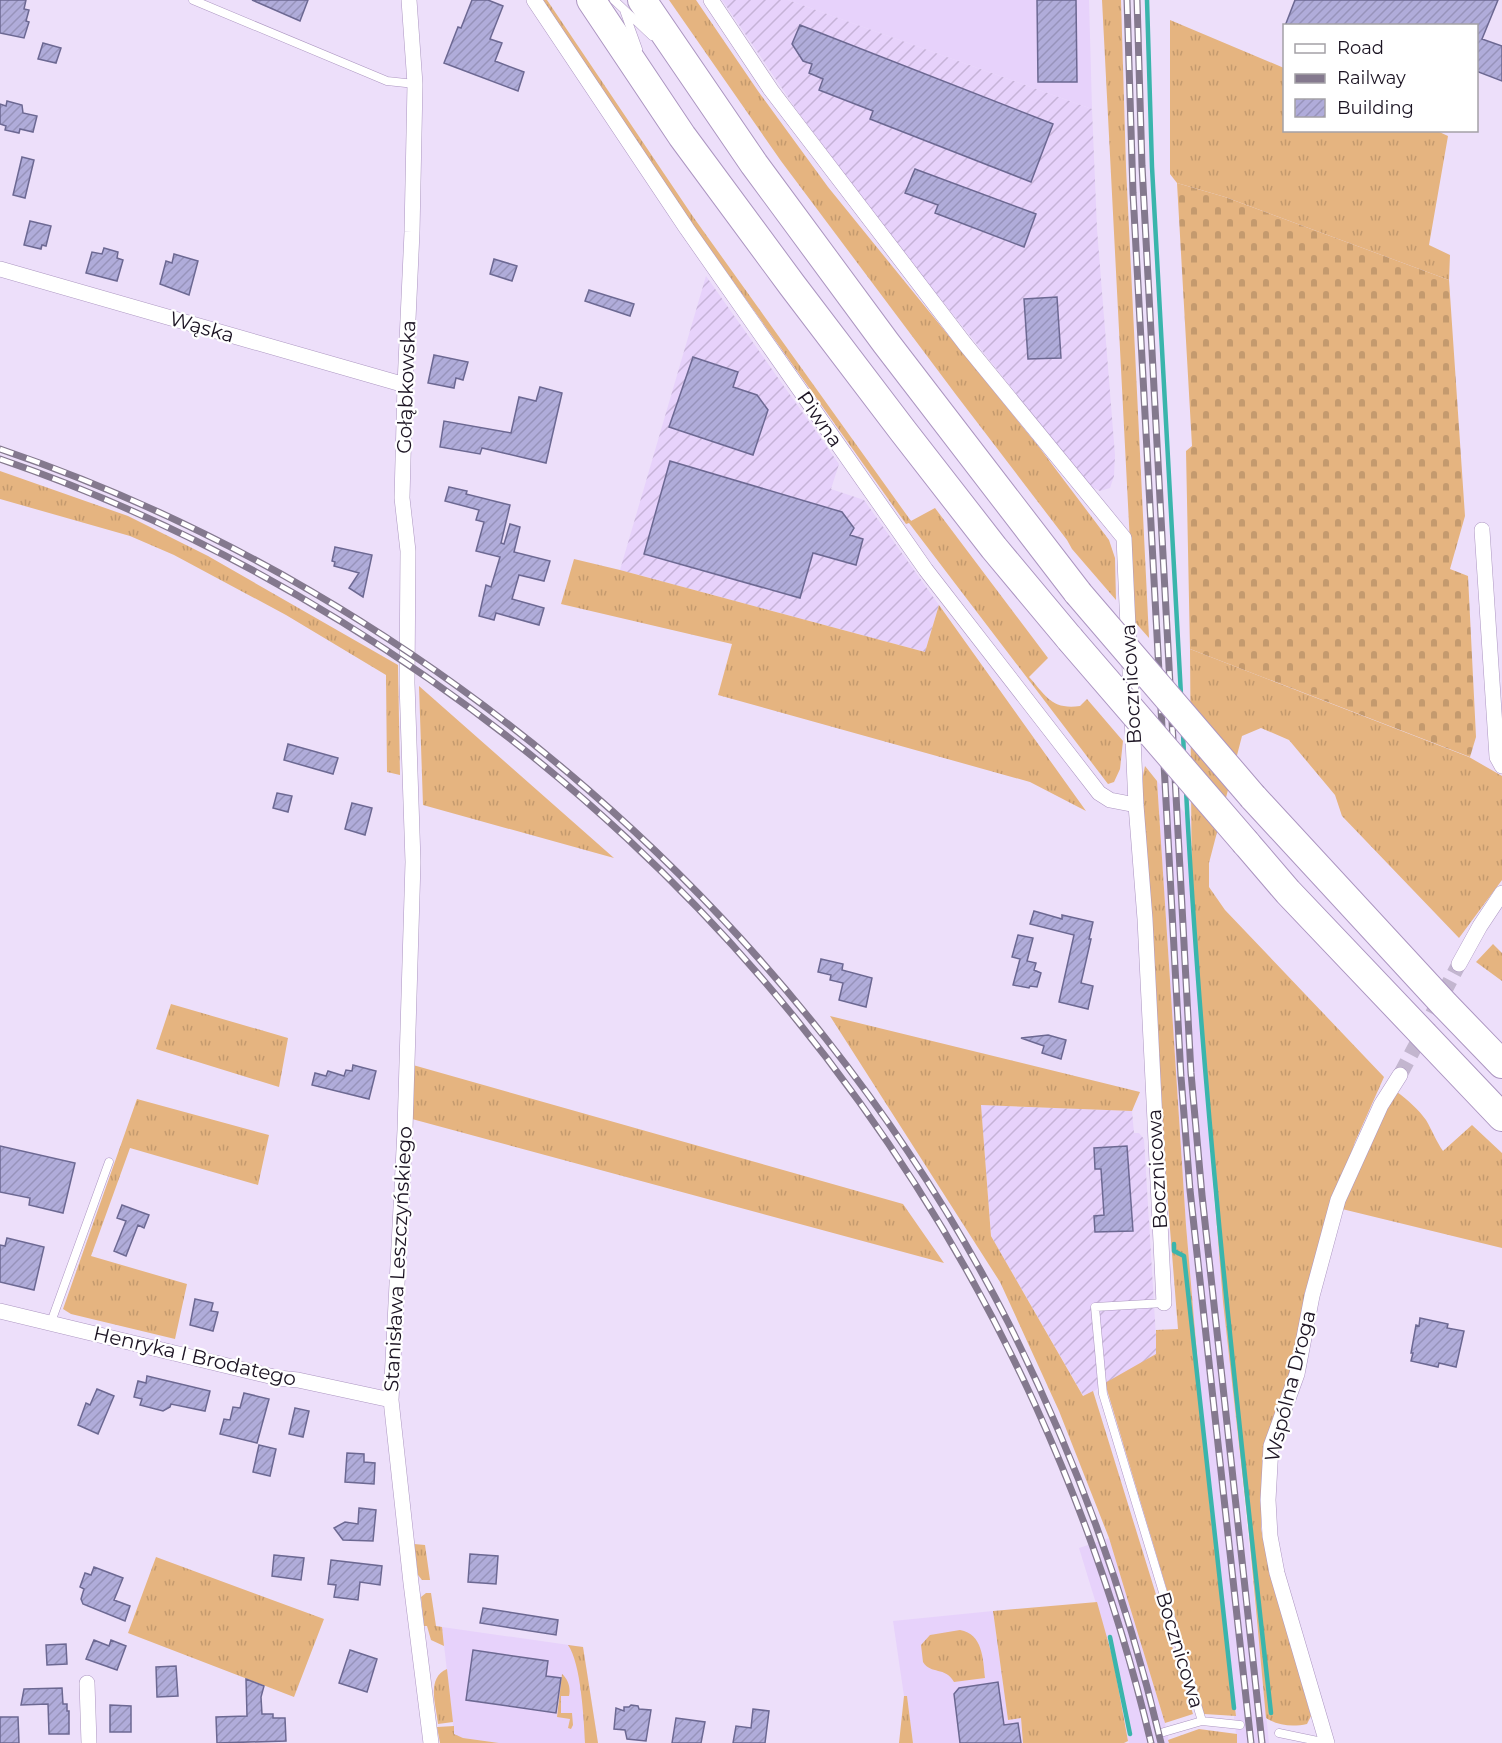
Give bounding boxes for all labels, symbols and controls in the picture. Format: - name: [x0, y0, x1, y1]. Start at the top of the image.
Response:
- legend: [1283, 24, 1478, 132]
- text: Road: [1337, 37, 1384, 59]
- text: Railway: [1337, 67, 1406, 89]
- text: Building: [1337, 97, 1414, 119]
- street label: Wąska: [167, 306, 237, 348]
- street label: Gołąbkowska: [392, 320, 420, 454]
- street label: Piwna: [792, 386, 848, 452]
- street label: Bocznicowa: [1116, 623, 1146, 745]
- street label: Bocznicowa: [1142, 1108, 1172, 1230]
- street label: Stanisława Leszczyńskiego: [379, 1125, 417, 1393]
- street label: Wspólna Droga: [1260, 1308, 1320, 1464]
- street label: Henryka I Brodatego: [91, 1321, 299, 1391]
- street label: Bocznicowa: [1151, 1589, 1209, 1711]

